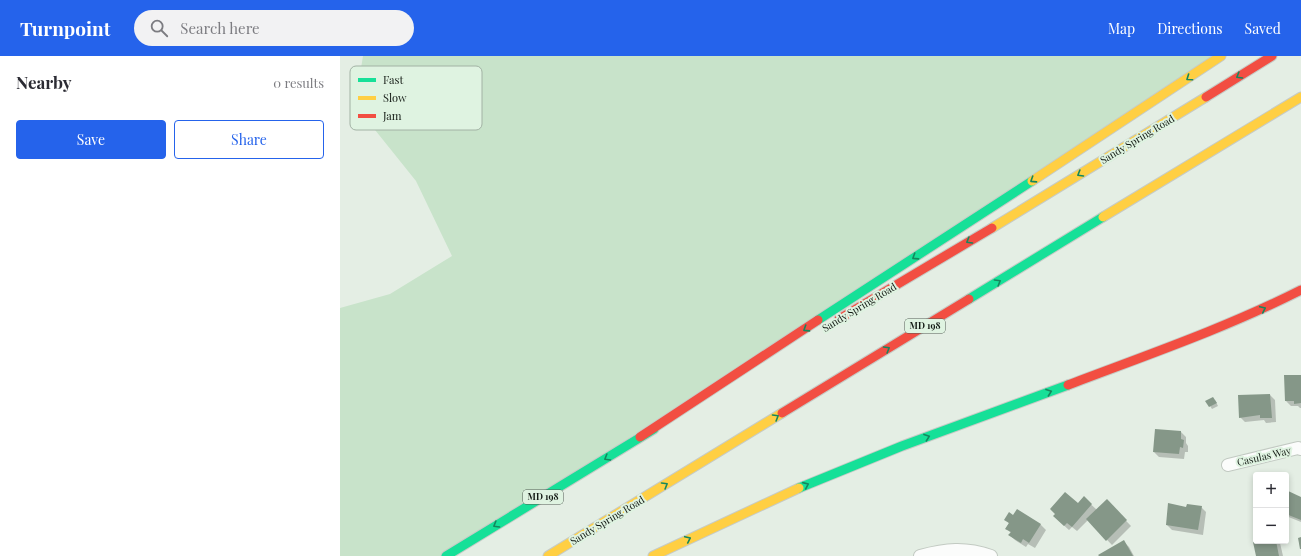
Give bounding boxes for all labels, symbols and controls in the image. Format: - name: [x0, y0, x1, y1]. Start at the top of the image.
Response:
- search box: [134, 10, 414, 46]
- text: Turnpoint: [20, 15, 110, 41]
- icon: search: [148, 17, 170, 39]
- text: Search here: [180, 18, 260, 38]
- text: Map: [1108, 19, 1135, 38]
- text: Directions: [1157, 19, 1223, 38]
- text: Saved: [1245, 19, 1281, 38]
- legend: [350, 66, 482, 130]
- text: Nearby: [16, 71, 71, 93]
- text: Fast: [383, 72, 403, 87]
- one-way arrow: [1236, 72, 1243, 79]
- one-way arrow: [1186, 73, 1193, 80]
- text: 0 results: [273, 74, 324, 91]
- text: Slow: [383, 90, 407, 105]
- text: Jam: [382, 108, 402, 123]
- street label: Sandy Spring Road: [1097, 111, 1177, 167]
- button: Save: [16, 120, 166, 159]
- button: Share: [174, 120, 324, 159]
- one-way arrow: [1077, 169, 1084, 176]
- one-way arrow: [1030, 175, 1037, 183]
- one-way arrow: [966, 237, 973, 244]
- one-way arrow: [912, 252, 919, 260]
- street label: Sandy Spring Road: [819, 279, 899, 335]
- one-way arrow: [994, 279, 1001, 286]
- one-way arrow: [1258, 306, 1266, 314]
- road number: MD 198: [905, 319, 945, 333]
- one-way arrow: [803, 324, 810, 331]
- one-way arrow: [883, 347, 890, 354]
- one-way arrow: [1045, 389, 1052, 397]
- one-way arrow: [772, 414, 779, 422]
- one-way arrow: [923, 434, 930, 442]
- street label: Casulas Way: [1236, 443, 1292, 469]
- one-way arrow: [604, 453, 611, 460]
- map controls: [1253, 472, 1289, 544]
- button: +: [1253, 472, 1289, 508]
- one-way arrow: [661, 482, 668, 489]
- one-way arrow: [803, 482, 810, 490]
- road number: MD 198: [523, 490, 563, 504]
- street label: Sandy Spring Road: [567, 492, 647, 548]
- button: −: [1253, 508, 1289, 544]
- one-way arrow: [493, 521, 500, 528]
- one-way arrow: [683, 536, 691, 544]

